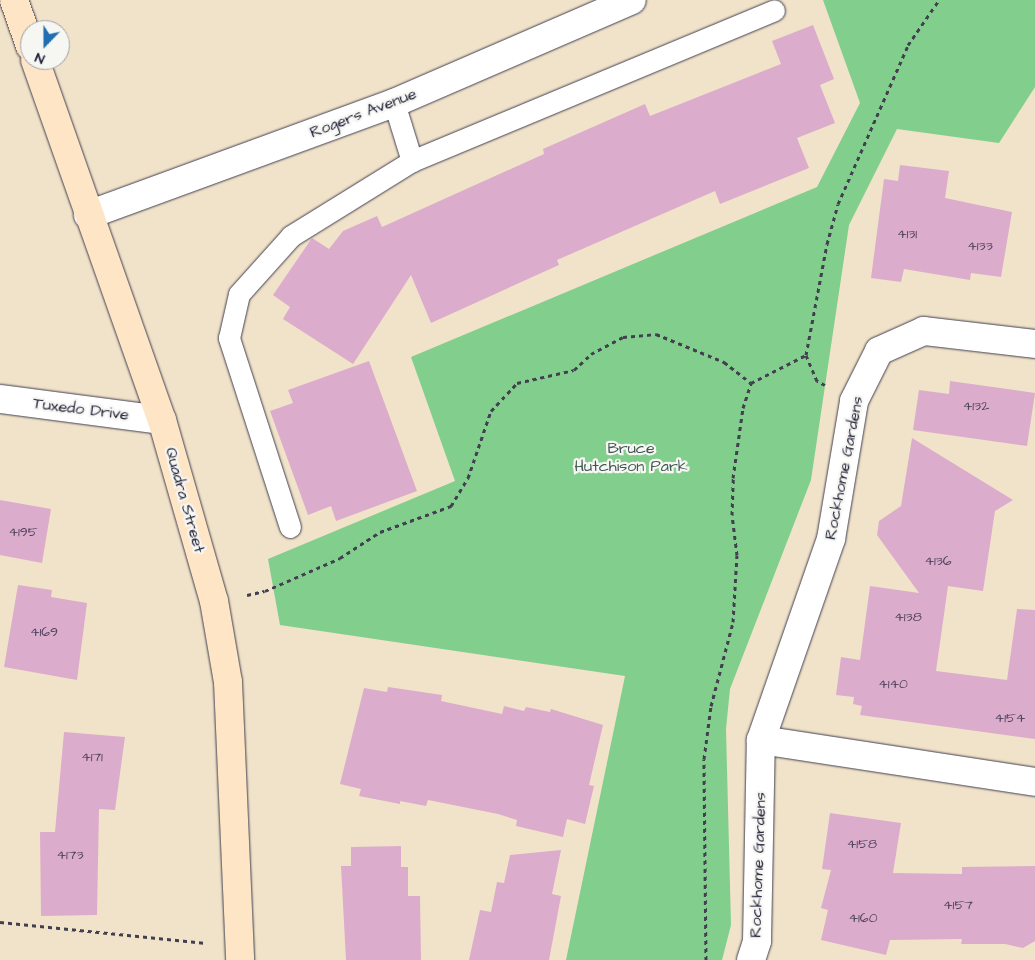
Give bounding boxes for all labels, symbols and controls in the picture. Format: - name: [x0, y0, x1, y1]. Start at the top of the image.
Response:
- north arrow: [20, 20, 70, 70]
- text: N: [32, 47, 48, 69]
- street label: Rogers Avenue: [307, 84, 419, 142]
- house number: 4131: [897, 226, 917, 242]
- house number: 4133: [967, 238, 993, 254]
- street label: Tuxedo Drive: [32, 394, 130, 424]
- street label: Rockhome Gardens: [821, 395, 867, 541]
- house number: 4132: [963, 398, 989, 414]
- park label: Bruce Hutchison Park: [574, 438, 688, 476]
- street label: Quadra Street: [161, 445, 209, 555]
- house number: 4195: [8, 524, 38, 540]
- house number: 4136: [924, 553, 952, 569]
- house number: 4138: [894, 609, 922, 625]
- house number: 4169: [30, 624, 58, 640]
- house number: 4140: [878, 676, 908, 692]
- house number: 4154: [995, 710, 1025, 726]
- house number: 4171: [81, 749, 103, 765]
- street label: Rockhome Gardens: [746, 792, 770, 938]
- house number: 4158: [847, 836, 877, 852]
- house number: 4173: [56, 847, 84, 863]
- house number: 4157: [943, 897, 973, 913]
- house number: 4160: [849, 910, 877, 926]

